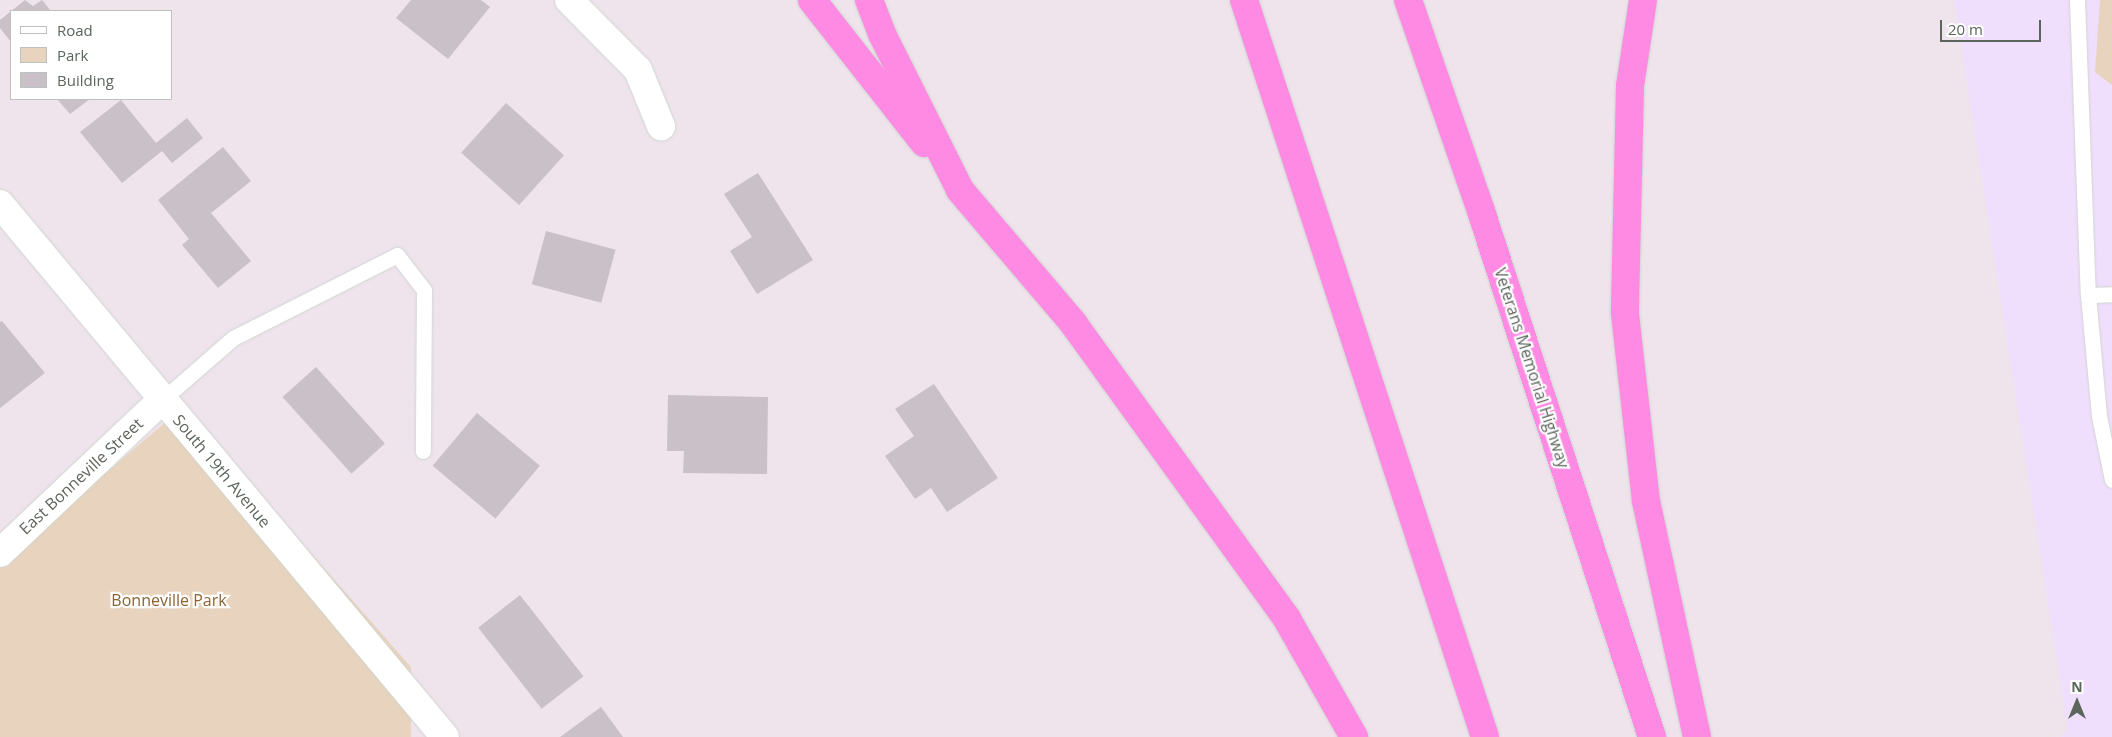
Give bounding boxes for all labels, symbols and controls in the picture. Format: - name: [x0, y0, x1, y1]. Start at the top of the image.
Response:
- legend: [10, 10, 172, 100]
- scale bar: [1942, 10, 2043, 42]
- text: 20 m: [1948, 19, 1983, 39]
- text: Road: [57, 20, 93, 40]
- text: Park: [57, 45, 88, 65]
- text: Building: [57, 70, 114, 90]
- street label: Veterans Memorial Highway: [1491, 265, 1573, 471]
- street label: South 19th Avenue: [169, 411, 275, 531]
- street label: East Bonneville Street: [15, 414, 147, 538]
- park label: Bonneville Park: [111, 590, 227, 610]
- north arrow: [2052, 677, 2102, 727]
- text: N: [2071, 677, 2083, 696]

